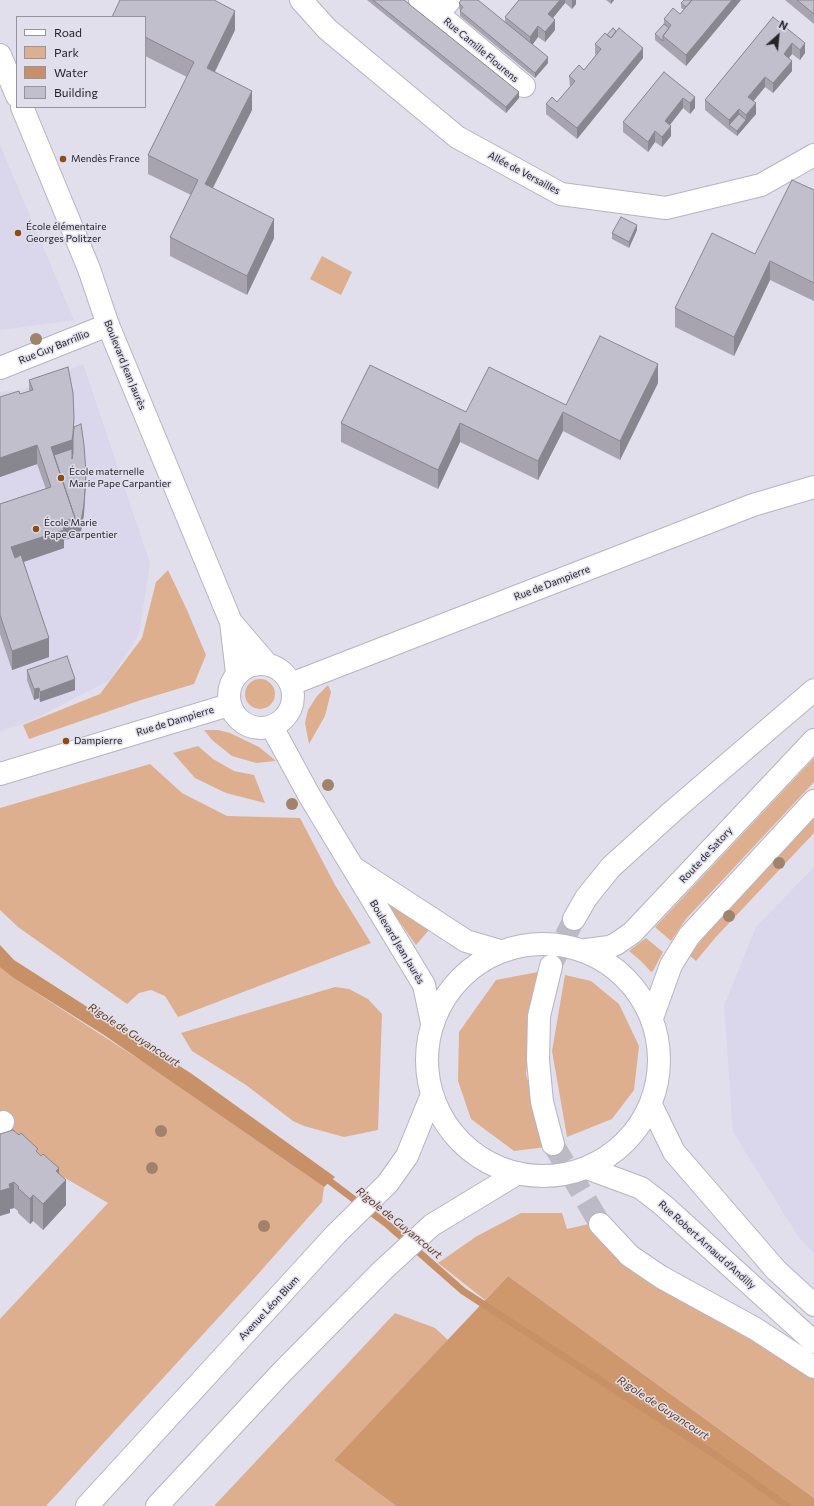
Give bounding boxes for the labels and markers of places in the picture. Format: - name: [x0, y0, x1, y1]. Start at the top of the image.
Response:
- place label: Mendès France: [71, 153, 140, 165]
- marker: Mendès France: [58, 154, 68, 164]
- place label: École élémentaire Georges Politzer: [26, 221, 106, 244]
- marker: École élémentaire Georges Politzer: [13, 228, 23, 238]
- place label: École maternelle Marie Pape Carpantier: [69, 466, 171, 490]
- marker: École maternelle Marie Pape Carpantier: [56, 473, 66, 483]
- place label: École Marie Pape Carpentier: [44, 517, 118, 540]
- marker: École Marie Pape Carpentier: [31, 524, 41, 534]
- place label: Dampierre: [74, 735, 122, 747]
- marker: Dampierre: [61, 736, 71, 746]

